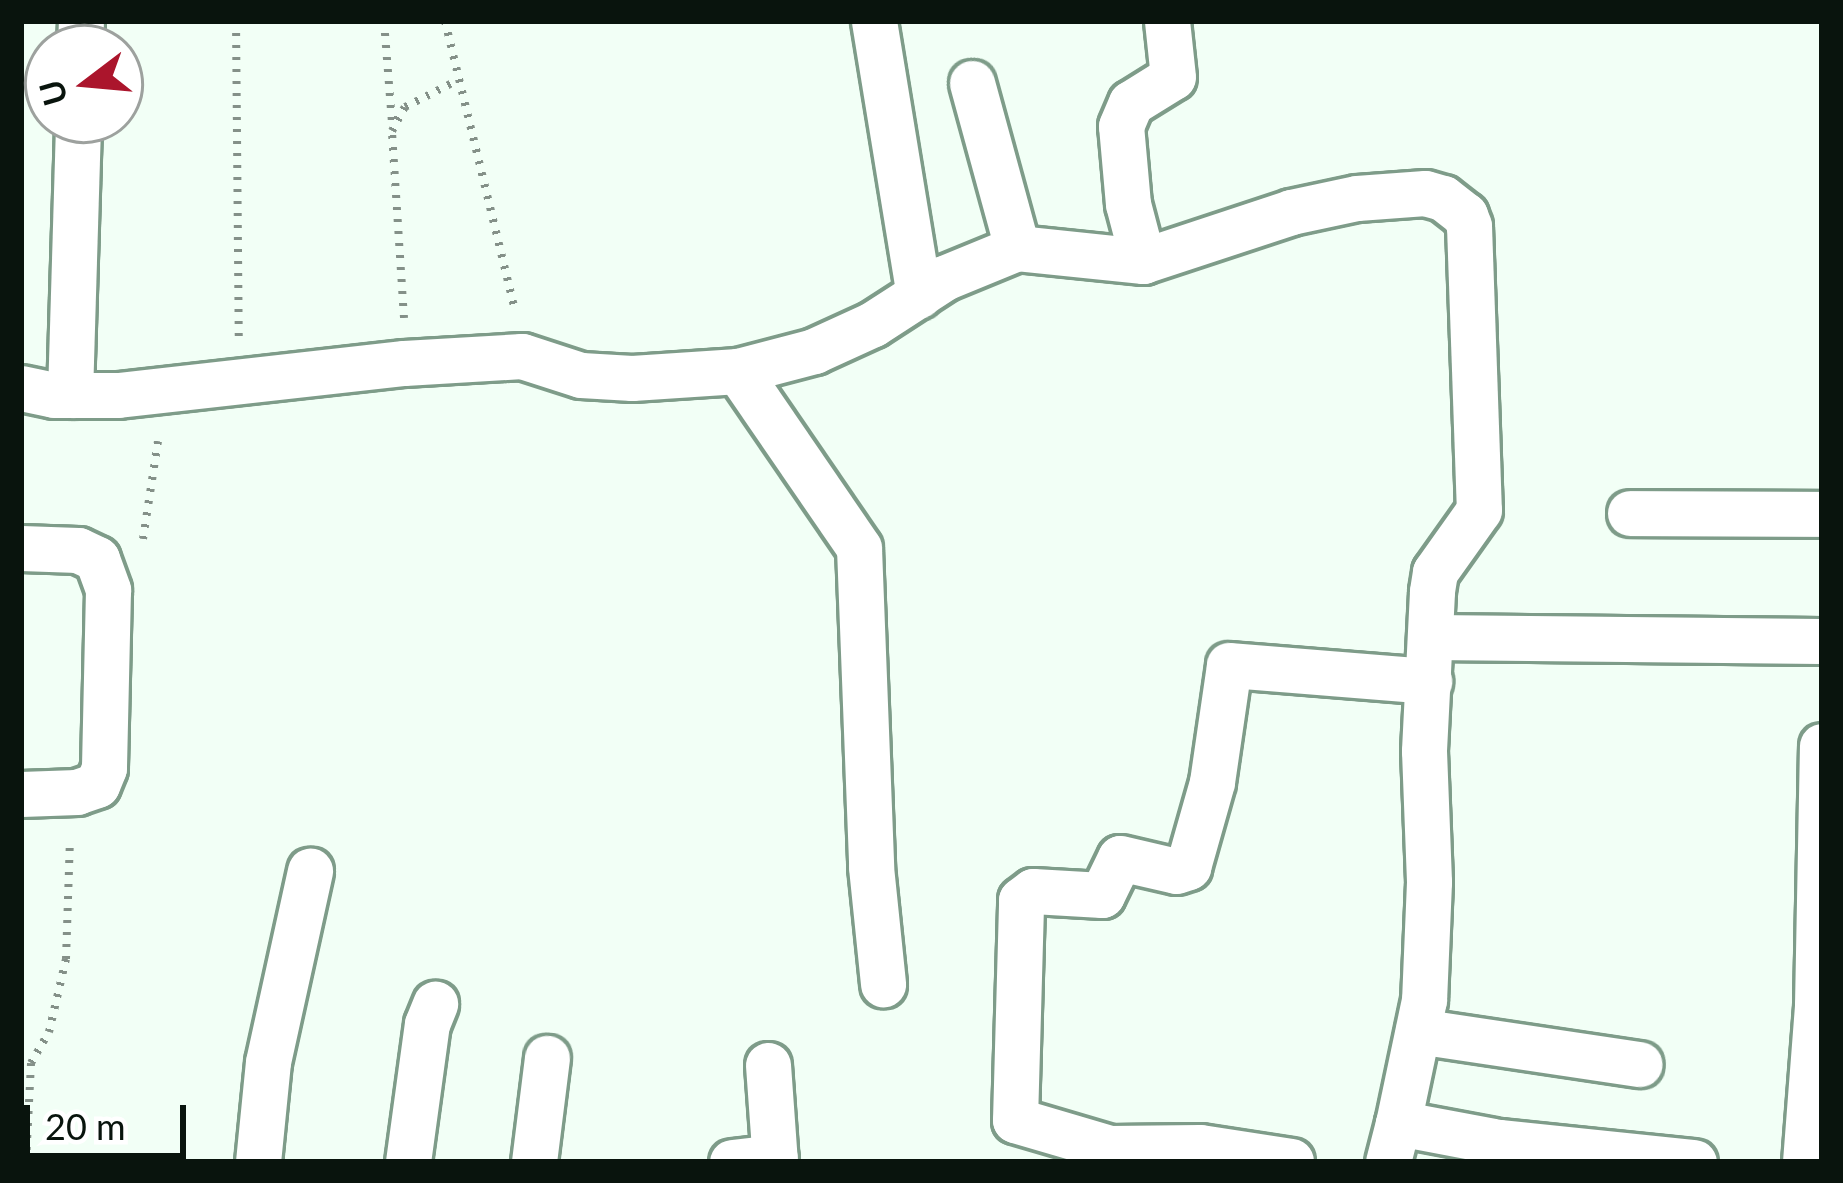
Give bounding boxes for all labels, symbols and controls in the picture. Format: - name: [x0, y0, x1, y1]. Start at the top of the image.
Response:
- north arrow: [24, 24, 144, 144]
- text: U: [30, 76, 75, 110]
- scale bar: [30, 1081, 192, 1155]
- text: 20 m: [45, 1104, 126, 1148]

